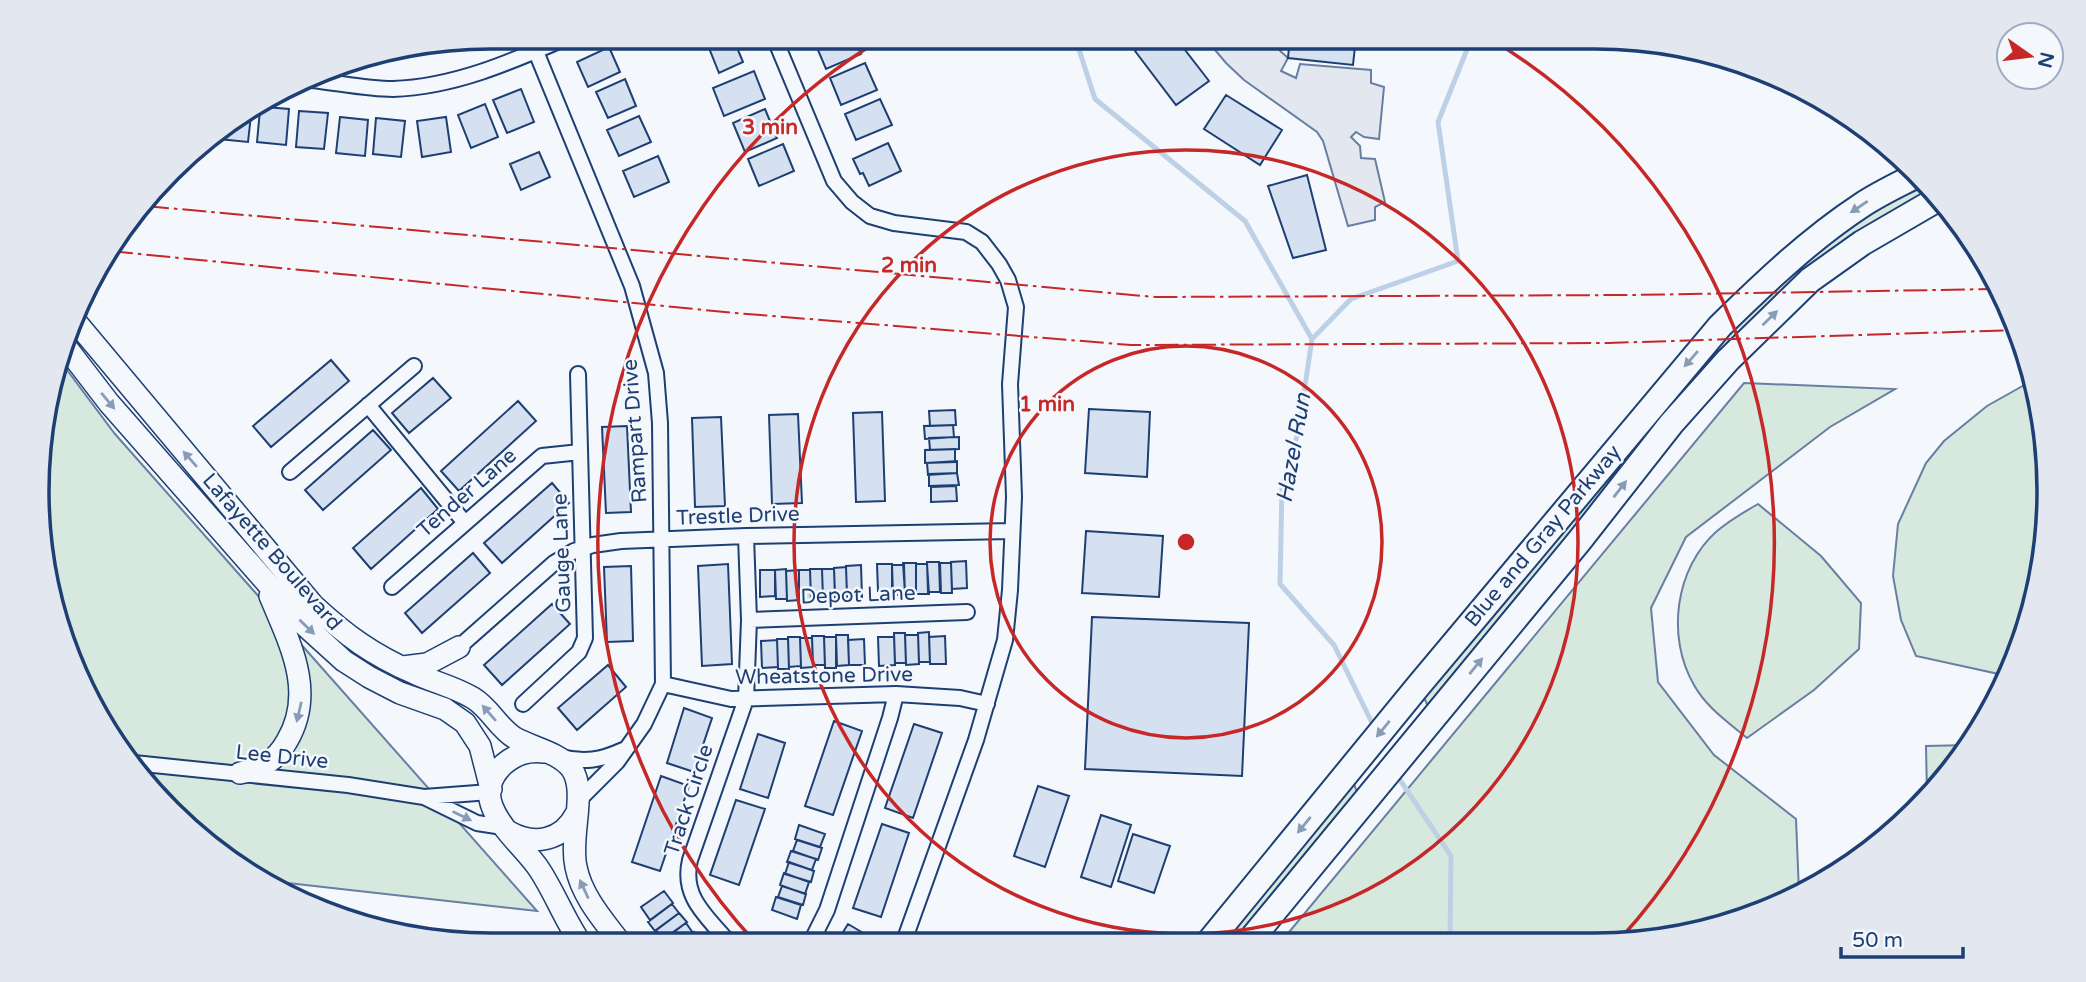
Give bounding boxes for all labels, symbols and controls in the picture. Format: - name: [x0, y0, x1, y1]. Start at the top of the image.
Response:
- north arrow: [1995, 21, 2065, 91]
- text: N: [2033, 50, 2058, 70]
- text: 3 min: [742, 115, 798, 140]
- one-way arrow: [1850, 200, 1869, 213]
- text: 2 min: [881, 253, 937, 278]
- one-way arrow: [1761, 311, 1778, 327]
- one-way arrow: [1683, 350, 1699, 368]
- street label: Rampart Drive: [617, 358, 653, 504]
- water label: Hazel Run: [1271, 390, 1318, 505]
- text: 1 min: [1019, 392, 1075, 417]
- one-way arrow: [100, 393, 115, 410]
- street label: Blue and Gray Parkway: [1460, 440, 1626, 632]
- street label: Tender Lane: [412, 443, 522, 543]
- one-way arrow: [183, 450, 198, 467]
- street label: Lafayette Boulevard: [197, 468, 347, 636]
- one-way arrow: [1612, 481, 1627, 499]
- street label: Gauge Lane: [547, 493, 577, 613]
- street label: Trestle Drive: [676, 501, 800, 531]
- centre of rings: [1174, 530, 1198, 554]
- street label: Depot Lane: [800, 580, 916, 610]
- one-way arrow: [298, 618, 315, 634]
- one-way arrow: [1468, 657, 1483, 674]
- street label: Wheatstone Drive: [735, 662, 913, 690]
- one-way arrow: [293, 701, 304, 723]
- one-way arrow: [481, 704, 497, 722]
- one-way arrow: [1376, 719, 1391, 737]
- street label: Lee Drive: [234, 740, 330, 774]
- street label: Track Circle: [659, 741, 719, 859]
- one-way arrow: [452, 811, 473, 822]
- one-way arrow: [1297, 817, 1312, 834]
- one-way arrow: [578, 878, 589, 899]
- scale bar: [1841, 916, 1964, 960]
- text: 50 m: [1852, 928, 1903, 953]

